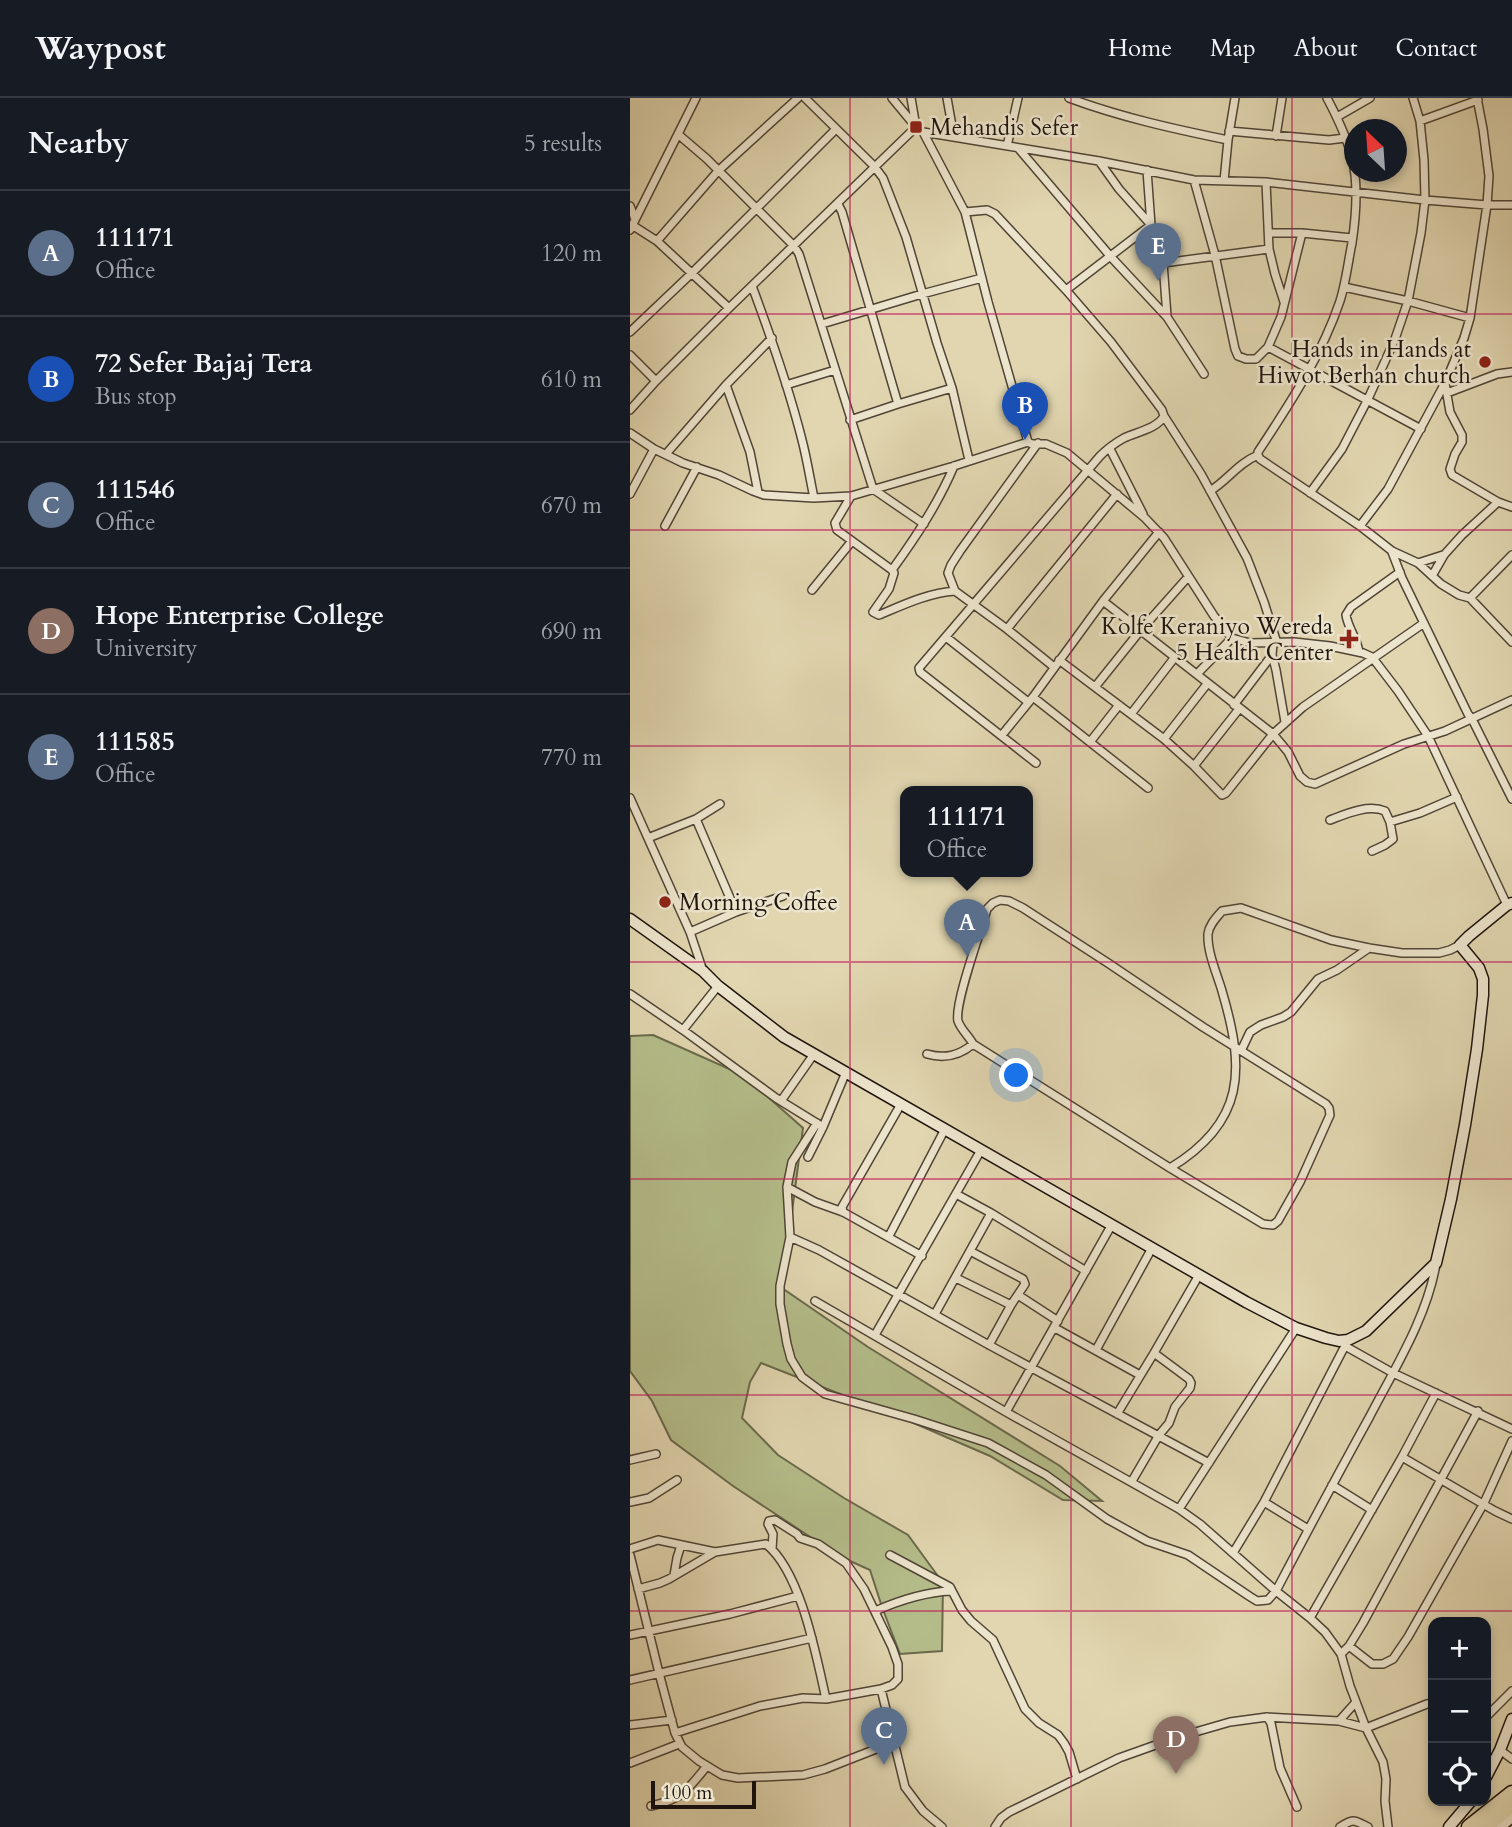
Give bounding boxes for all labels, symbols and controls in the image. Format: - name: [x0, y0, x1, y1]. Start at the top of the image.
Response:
- text: Waypost: [35, 26, 166, 71]
- text: Home: [1108, 32, 1172, 65]
- text: Map: [1210, 32, 1256, 65]
- text: About: [1294, 32, 1358, 65]
- text: Contact: [1396, 32, 1477, 65]
- place label: Mehandis Sefer: [930, 112, 1079, 143]
- marker: Mehandis Sefer: [908, 119, 924, 135]
- north arrow: [1344, 119, 1407, 182]
- text: Nearby: [28, 123, 129, 164]
- text: 5 results: [524, 128, 602, 159]
- text: 111171: [95, 220, 175, 255]
- pin: E: [1135, 223, 1181, 281]
- text: A: [42, 238, 60, 269]
- text: 120 m: [541, 238, 602, 269]
- text: Office: [95, 255, 156, 286]
- place label: Hands in Hands at Hiwot Berhan church: [1257, 334, 1471, 391]
- text: 72 Sefer Bajaj Tera: [95, 346, 313, 381]
- marker: Hands in Hands at Hiwot Berhan church: [1477, 354, 1493, 370]
- text: B: [43, 364, 59, 395]
- text: 610 m: [541, 364, 602, 395]
- text: Bus stop: [95, 381, 177, 412]
- pin: B: [1002, 382, 1048, 440]
- text: 111546: [95, 472, 175, 507]
- text: C: [42, 490, 60, 521]
- text: 670 m: [541, 490, 602, 521]
- text: Office: [95, 507, 156, 538]
- text: Hope Enterprise College: [95, 598, 384, 633]
- place label: Kolfe Keraniyo Wereda 5 Health Center: [1101, 611, 1334, 668]
- text: D: [41, 616, 61, 647]
- text: 690 m: [541, 616, 602, 647]
- marker: Kolfe Keraniyo Wereda 5 Health Center: [1339, 629, 1359, 649]
- text: University: [95, 633, 197, 664]
- text: 111585: [95, 724, 175, 759]
- text: E: [44, 742, 58, 773]
- text: 770 m: [541, 742, 602, 773]
- text: Office: [95, 759, 156, 790]
- popup: [900, 786, 1033, 877]
- text: 111171: [927, 799, 1006, 834]
- text: Office: [927, 834, 987, 865]
- place label: Morning Coffee: [679, 887, 838, 918]
- marker: Morning Coffee: [657, 894, 673, 910]
- pin: A: [944, 899, 990, 957]
- your location: [999, 1058, 1033, 1092]
- map controls: [1428, 1617, 1491, 1806]
- button: +: [1428, 1617, 1491, 1680]
- button: −: [1428, 1680, 1491, 1743]
- pin: C: [861, 1707, 907, 1765]
- pin: D: [1153, 1716, 1199, 1774]
- button: locate: [1428, 1743, 1491, 1806]
- scale bar: [651, 1778, 756, 1810]
- text: 100 m: [662, 1780, 712, 1806]

